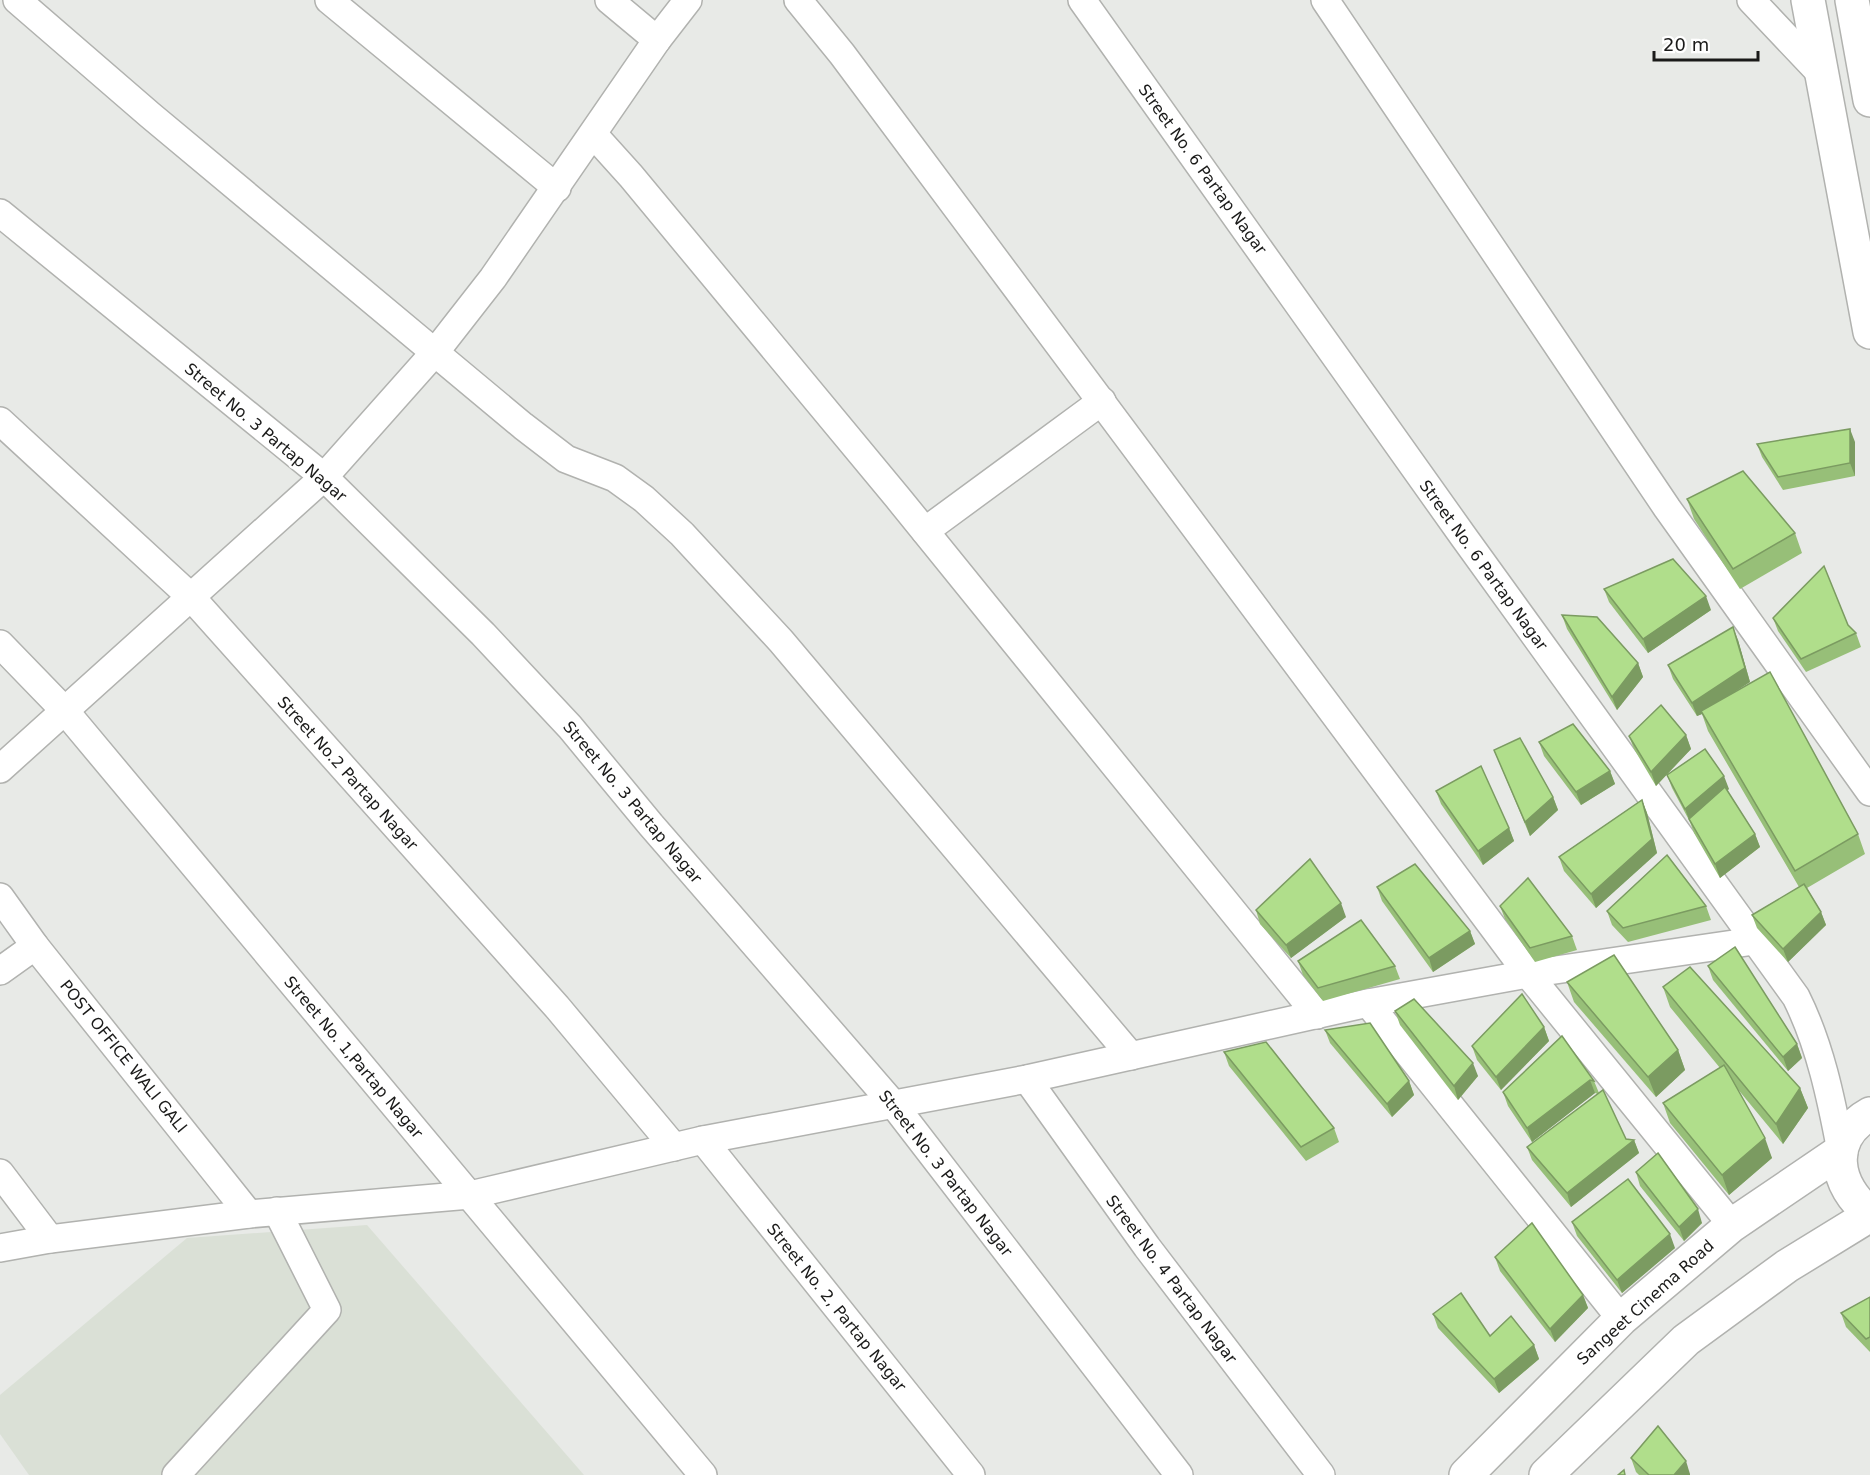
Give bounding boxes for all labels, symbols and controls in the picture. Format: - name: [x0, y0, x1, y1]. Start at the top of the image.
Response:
- scale bar: [1654, 24, 1758, 62]
- text: 20 m: [1663, 34, 1709, 55]
- street label: Street No. 6 Partap Nagar: [1134, 81, 1271, 258]
- street label: Street No. 3 Partap Nagar: [181, 359, 351, 506]
- street label: Street No. 6 Partap Nagar: [1415, 477, 1552, 654]
- street label: Street No.2 Partap Nagar: [273, 692, 422, 854]
- street label: Street No. 3 Partap Nagar: [559, 717, 706, 887]
- street label: Street No. 1,Partap Nagar: [280, 972, 427, 1142]
- street label: POST OFFICE WALI GALI: [56, 976, 191, 1136]
- street label: Street No. 3 Partap Nagar: [875, 1086, 1017, 1260]
- street label: Street No. 4 Partap Nagar: [1102, 1191, 1241, 1367]
- street label: Street No. 2, Partap Nagar: [763, 1219, 911, 1395]
- street label: Sangeet Cinema Road: [1573, 1236, 1718, 1369]

